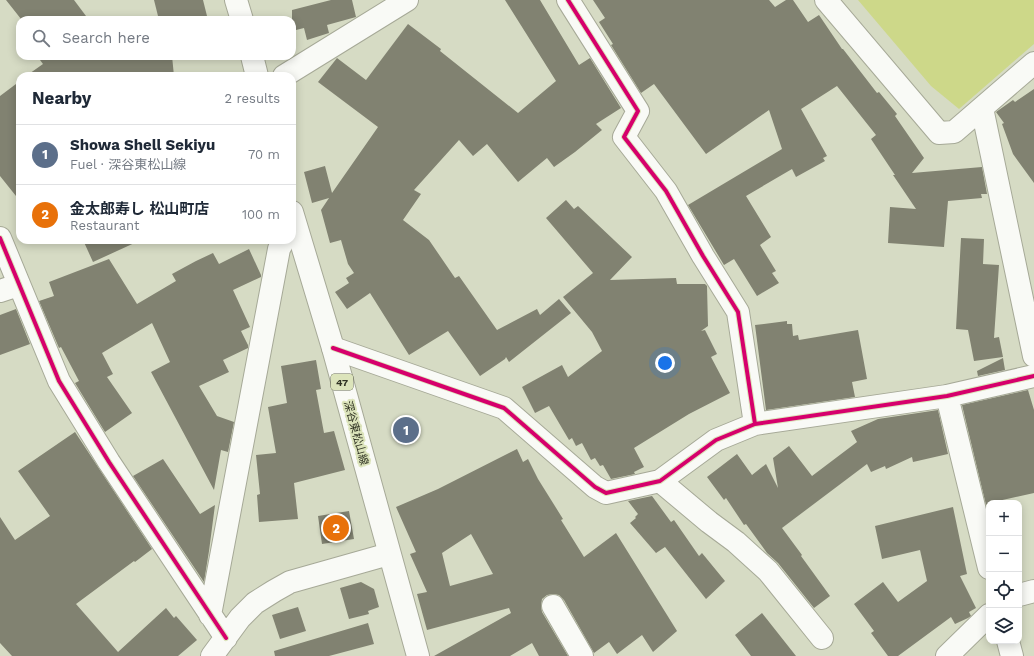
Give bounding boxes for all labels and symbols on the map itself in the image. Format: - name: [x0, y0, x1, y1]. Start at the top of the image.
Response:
- your location: [655, 353, 675, 373]
- road number: 47: [331, 374, 353, 390]
- street label: 深谷東松山線: [341, 399, 371, 467]
- pin: 1: [393, 415, 419, 445]
- pin: 2: [323, 513, 349, 543]

